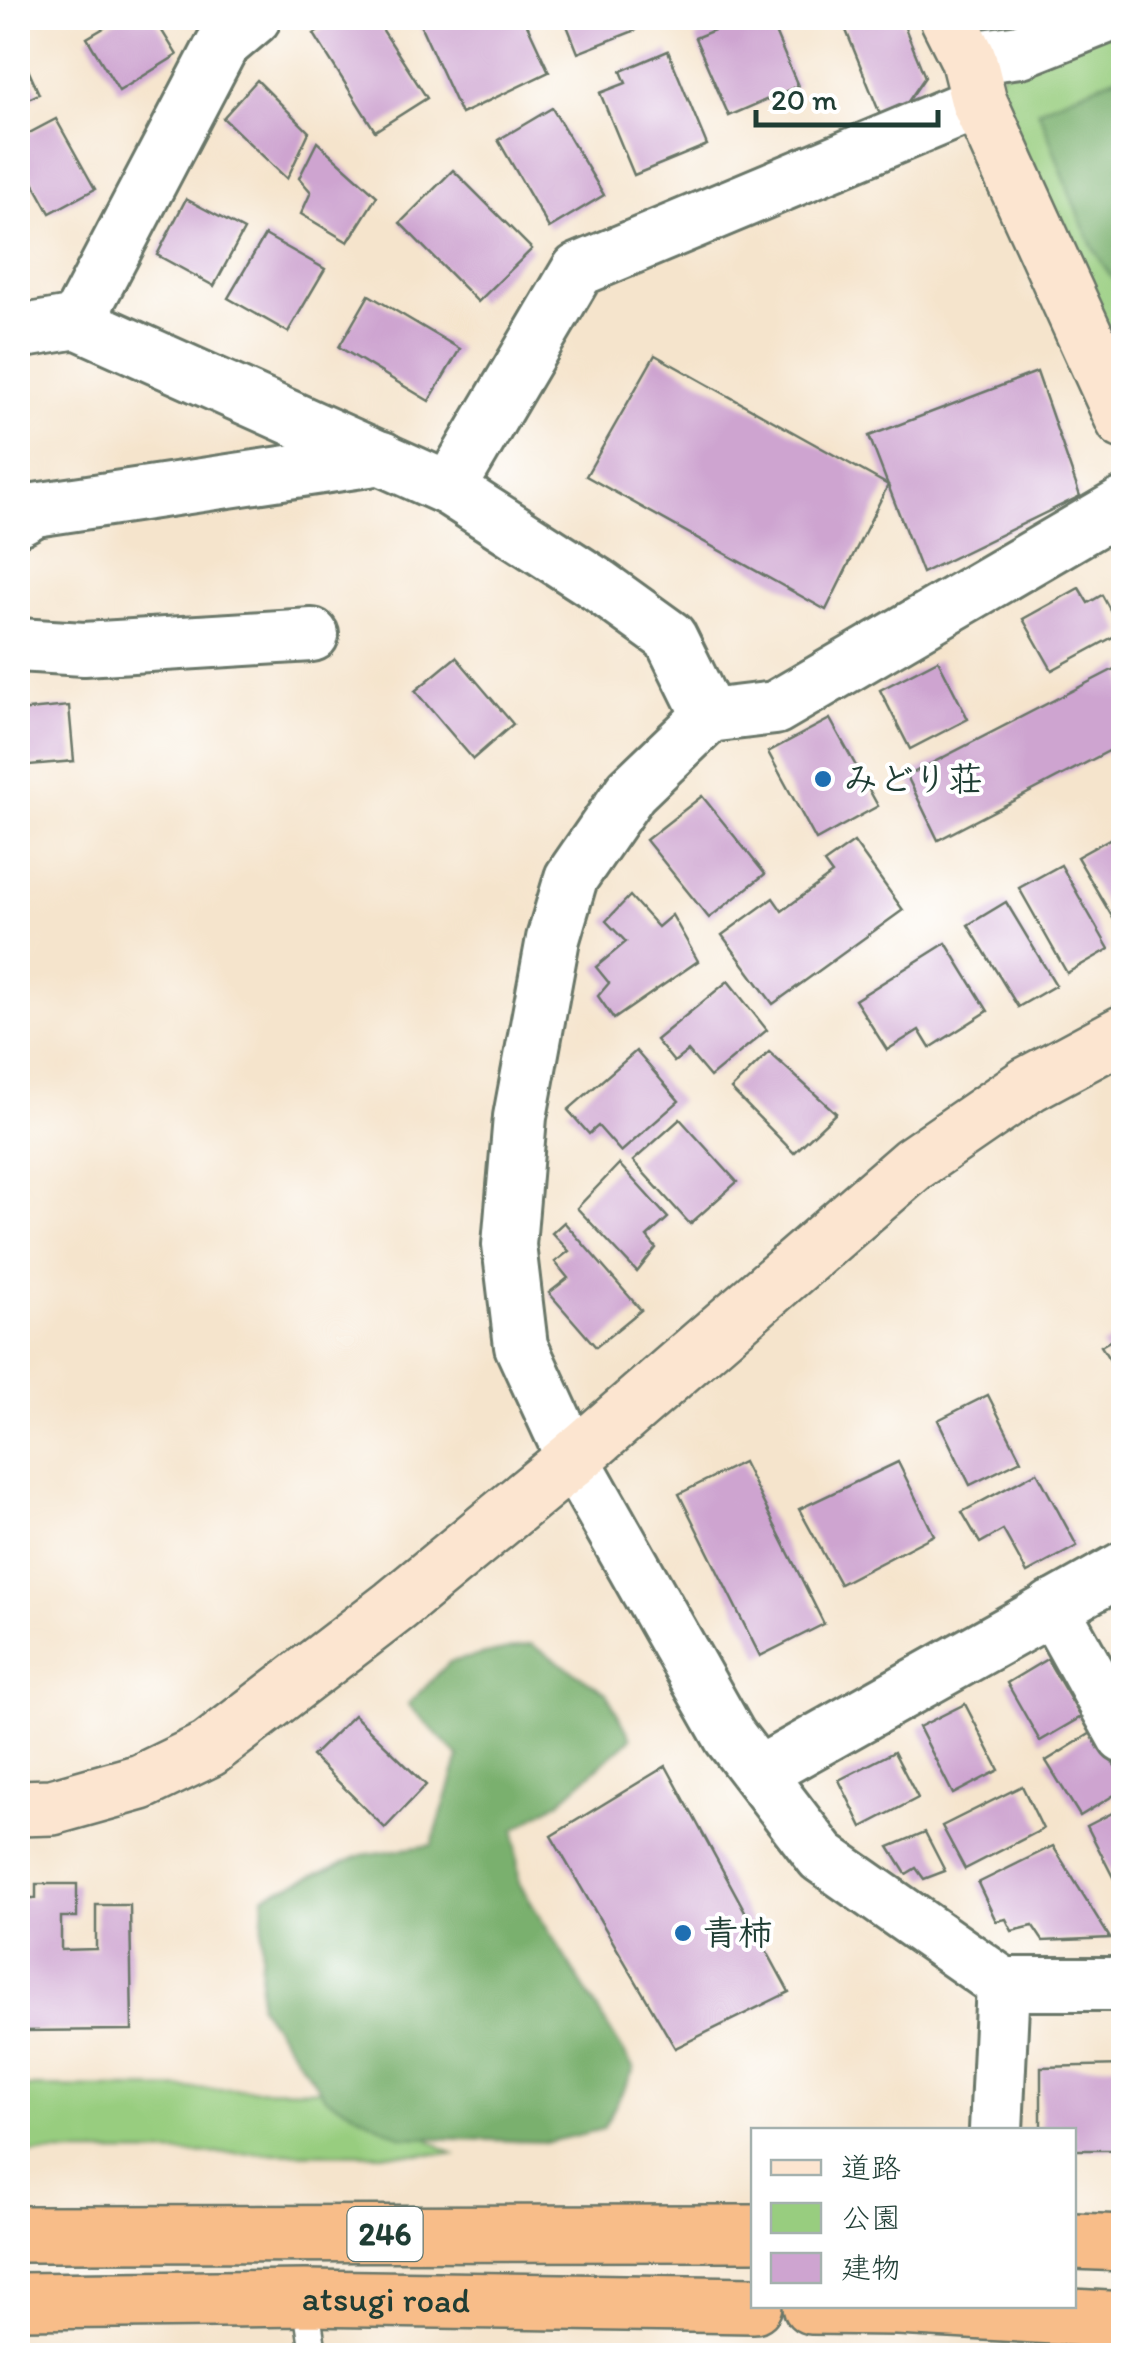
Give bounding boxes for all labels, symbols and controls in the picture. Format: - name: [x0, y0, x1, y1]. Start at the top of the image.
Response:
- scale bar: [756, 65, 938, 127]
- text: 20 m: [771, 81, 837, 118]
- place label: みどり荘: [843, 758, 983, 800]
- marker: みどり荘: [812, 768, 834, 790]
- place label: 青柿: [703, 1912, 773, 1954]
- marker: 青柿: [672, 1922, 694, 1944]
- legend: [751, 2128, 1076, 2308]
- text: 道路: [841, 2149, 901, 2186]
- text: 公園: [841, 2199, 901, 2236]
- road number: 246: [348, 2207, 422, 2261]
- text: 建物: [841, 2249, 901, 2286]
- street label: atsugi road: [301, 2277, 471, 2322]

